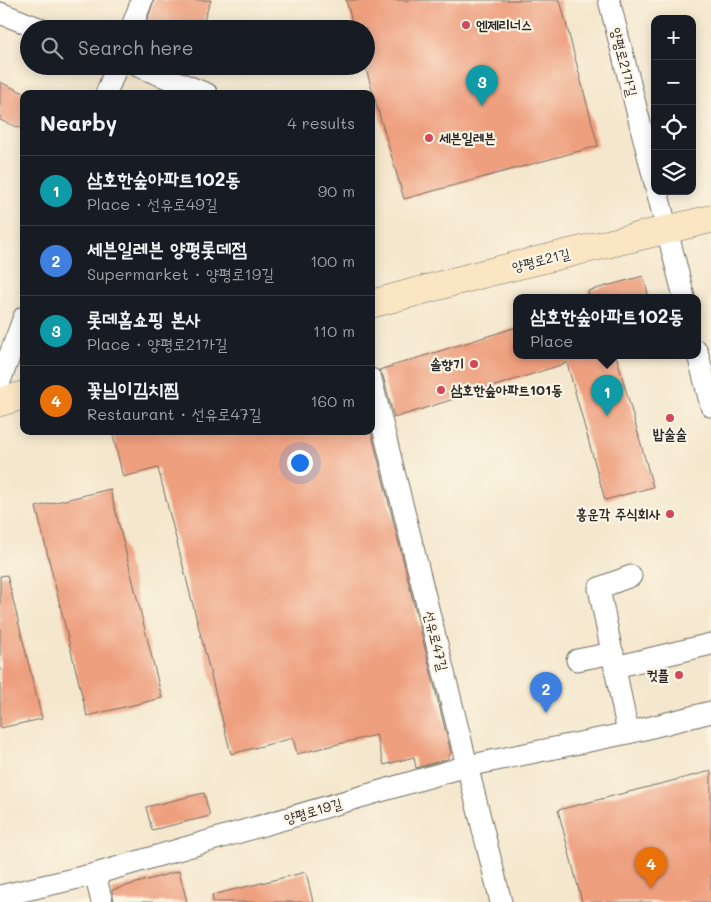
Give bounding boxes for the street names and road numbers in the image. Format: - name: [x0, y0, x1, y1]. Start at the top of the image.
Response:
- street label: 양평로21가길: [607, 25, 642, 99]
- street label: 양평로21길: [510, 243, 573, 276]
- street label: 선유로47길: [420, 609, 453, 674]
- street label: 양평로19길: [282, 793, 345, 828]

